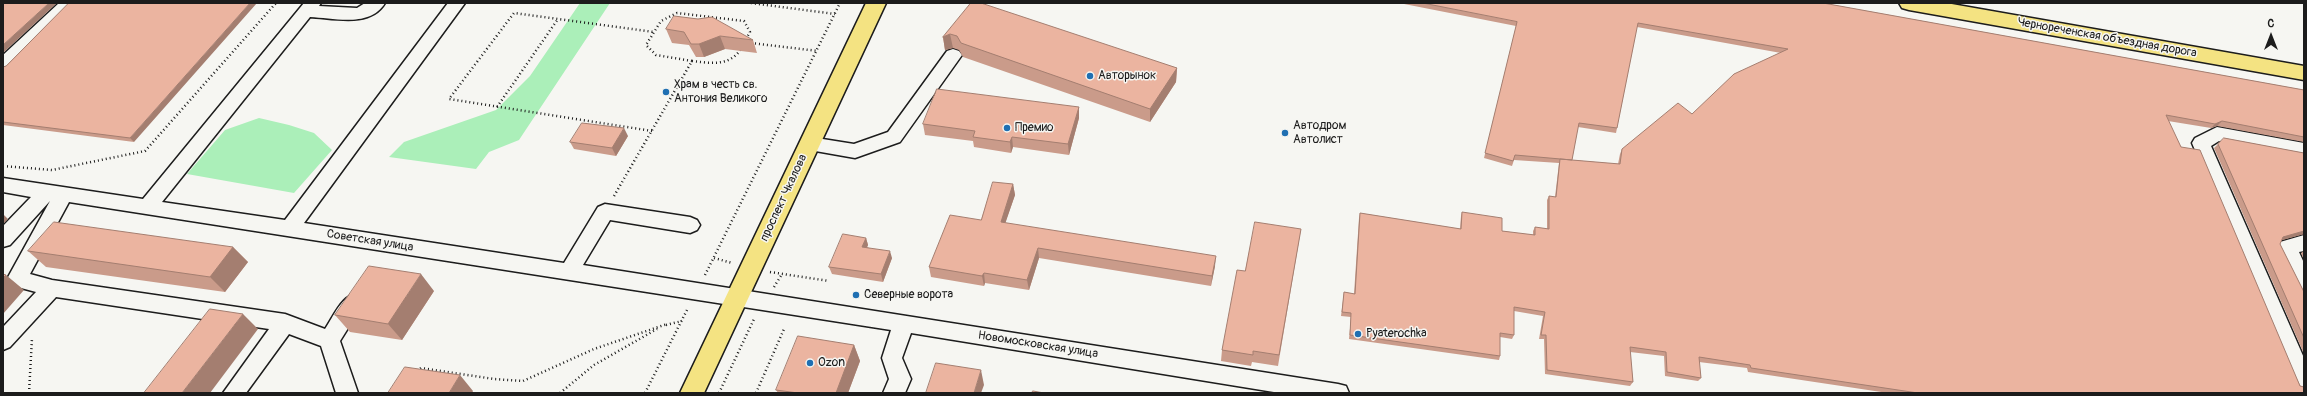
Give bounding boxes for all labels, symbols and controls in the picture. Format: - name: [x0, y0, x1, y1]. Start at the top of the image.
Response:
- street label: Чернореченская объездная дорога: [2016, 15, 2198, 61]
- north arrow: [2251, 16, 2291, 56]
- text: С: [2268, 17, 2274, 30]
- place label: Авторынок: [1098, 69, 1156, 83]
- marker: Авторынок: [1085, 71, 1095, 81]
- place label: Храм в честь св. Антония Великого: [674, 78, 767, 106]
- marker: Храм в честь св. Антония Великого: [661, 87, 671, 97]
- place label: Автодром Автолист: [1293, 119, 1346, 147]
- place label: Премио: [1015, 121, 1053, 135]
- marker: Премио: [1002, 123, 1012, 133]
- marker: Автодром Автолист: [1280, 128, 1290, 138]
- street label: проспект Чкалова: [758, 152, 810, 244]
- street label: Советская улица: [326, 227, 414, 255]
- place label: Северные ворота: [864, 288, 953, 302]
- marker: Северные ворота: [851, 290, 861, 300]
- place label: Pyaterochka: [1366, 327, 1427, 341]
- street label: Новомосковская улица: [977, 328, 1099, 362]
- marker: Pyaterochka: [1353, 329, 1363, 339]
- place label: Ozon: [818, 356, 845, 370]
- marker: Ozon: [805, 358, 815, 368]

